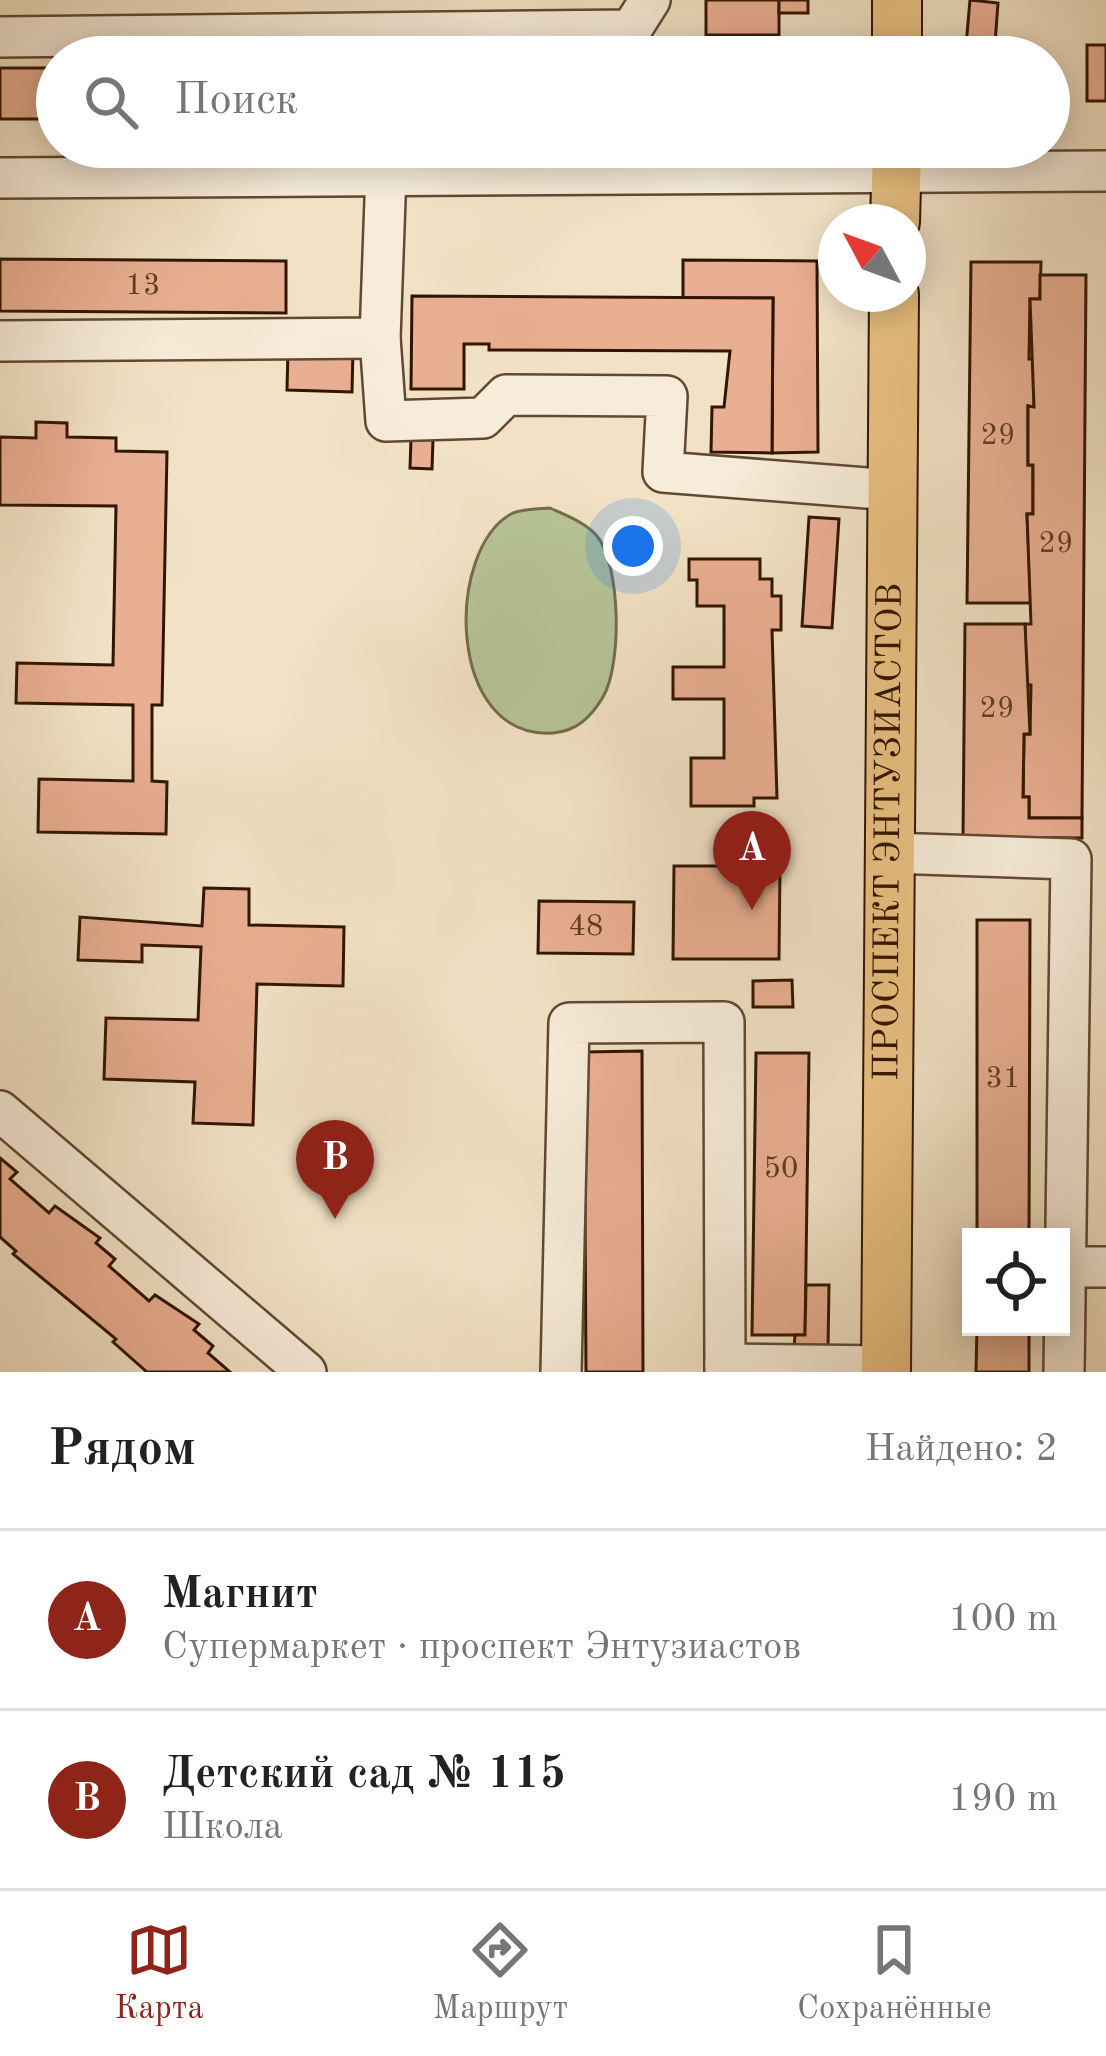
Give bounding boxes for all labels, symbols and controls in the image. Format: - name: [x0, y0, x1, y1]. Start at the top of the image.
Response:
- search box: [36, 36, 1070, 168]
- icon: search: [78, 69, 144, 135]
- text: Поиск: [174, 79, 298, 124]
- north arrow: [818, 204, 926, 312]
- house number: 13: [126, 271, 160, 301]
- house number: 29: [981, 421, 1015, 451]
- your location: [603, 516, 663, 576]
- house number: 29: [1039, 529, 1073, 559]
- street label: ПРОСПЕКТ ЭНТУЗИАСТОВ: [870, 583, 910, 1081]
- house number: 29: [980, 694, 1014, 724]
- pin: A: [713, 811, 791, 910]
- house number: 48: [569, 912, 603, 942]
- house number: 31: [986, 1064, 1020, 1094]
- pin: B: [296, 1120, 374, 1219]
- house number: 50: [764, 1154, 798, 1184]
- map controls: [962, 1228, 1070, 1336]
- button: locate: [962, 1228, 1070, 1336]
- text: Рядом: [48, 1425, 196, 1476]
- text: Найдено: 2: [865, 1430, 1058, 1469]
- text: Магнит: [162, 1573, 318, 1618]
- text: A: [72, 1600, 102, 1639]
- text: 100 m: [948, 1600, 1058, 1639]
- text: Супермаркет · проспект Энтузиастов: [162, 1628, 801, 1667]
- text: Детский сад № 115: [162, 1753, 566, 1798]
- text: B: [73, 1780, 101, 1819]
- text: 190 m: [948, 1780, 1058, 1819]
- text: Школа: [162, 1808, 283, 1847]
- tab: Карта: [114, 1917, 204, 2030]
- tab: Маршрут: [433, 1917, 568, 2030]
- tab: Сохранённые: [797, 1917, 992, 2030]

